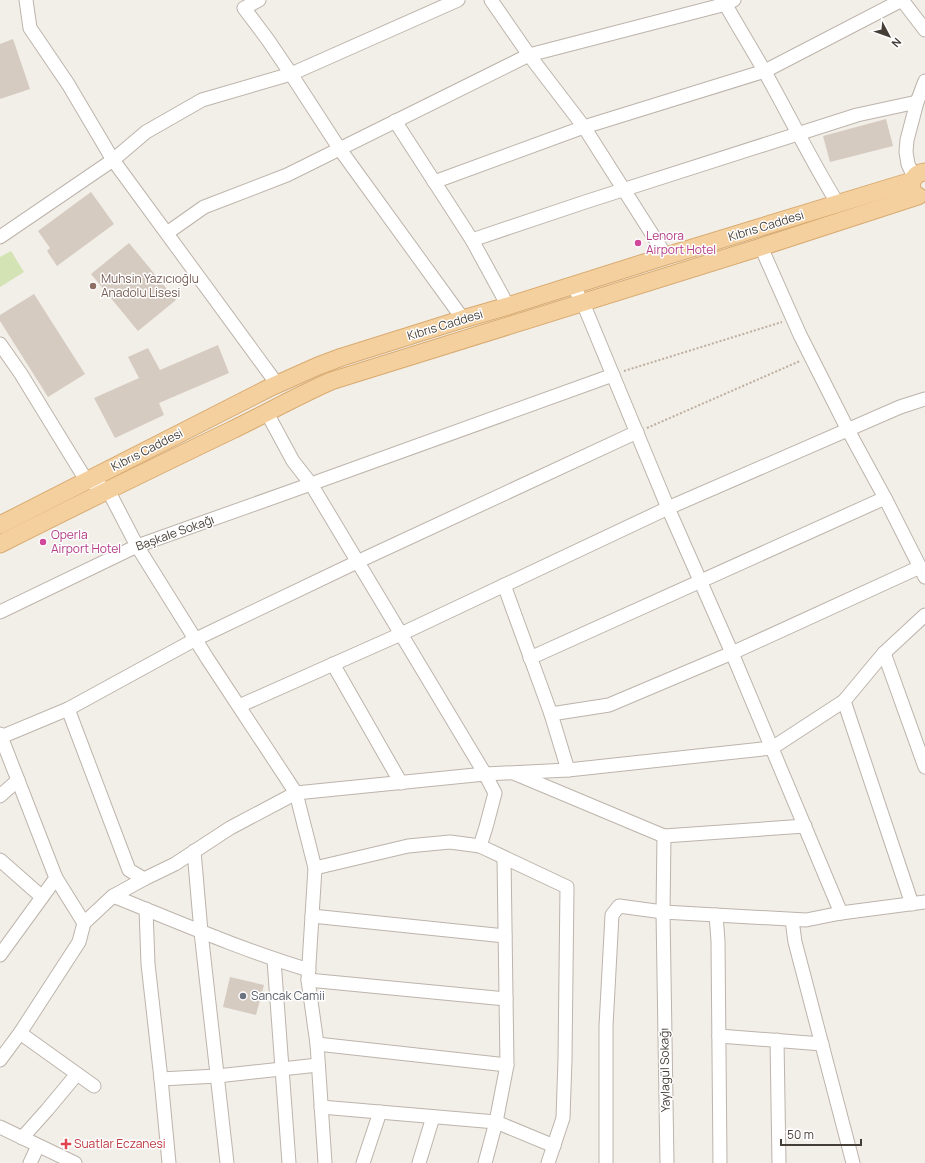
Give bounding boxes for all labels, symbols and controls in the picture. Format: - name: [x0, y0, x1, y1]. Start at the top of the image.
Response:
- north arrow: [869, 16, 909, 56]
- text: N: [889, 35, 905, 51]
- street label: Kıbrıs Caddesi: [726, 206, 806, 245]
- place label: Lenora Airport Hotel: [646, 227, 716, 258]
- marker: Lenora Airport Hotel: [633, 238, 643, 248]
- place label: Muhsin Yazıcıoğlu Anadolu Lisesi: [101, 270, 199, 301]
- marker: Muhsin Yazıcıoğlu Anadolu Lisesi: [88, 281, 98, 291]
- street label: Kıbrıs Caddesi: [405, 305, 485, 344]
- street label: Kıbrıs Caddesi: [108, 424, 186, 475]
- street label: Başkale Sokağı: [133, 510, 216, 555]
- place label: Operla Airport Hotel: [51, 526, 121, 557]
- marker: Operla Airport Hotel: [38, 537, 48, 547]
- place label: Sancak Camii: [251, 987, 325, 1004]
- marker: Sancak Camii: [238, 991, 248, 1001]
- street label: Yaylagül Sokağı: [655, 1028, 674, 1112]
- scale bar: [781, 1121, 861, 1147]
- text: 50 m: [787, 1126, 814, 1143]
- place label: Suatlar Eczanesi: [74, 1135, 166, 1152]
- marker: Suatlar Eczanesi: [61, 1139, 71, 1149]

